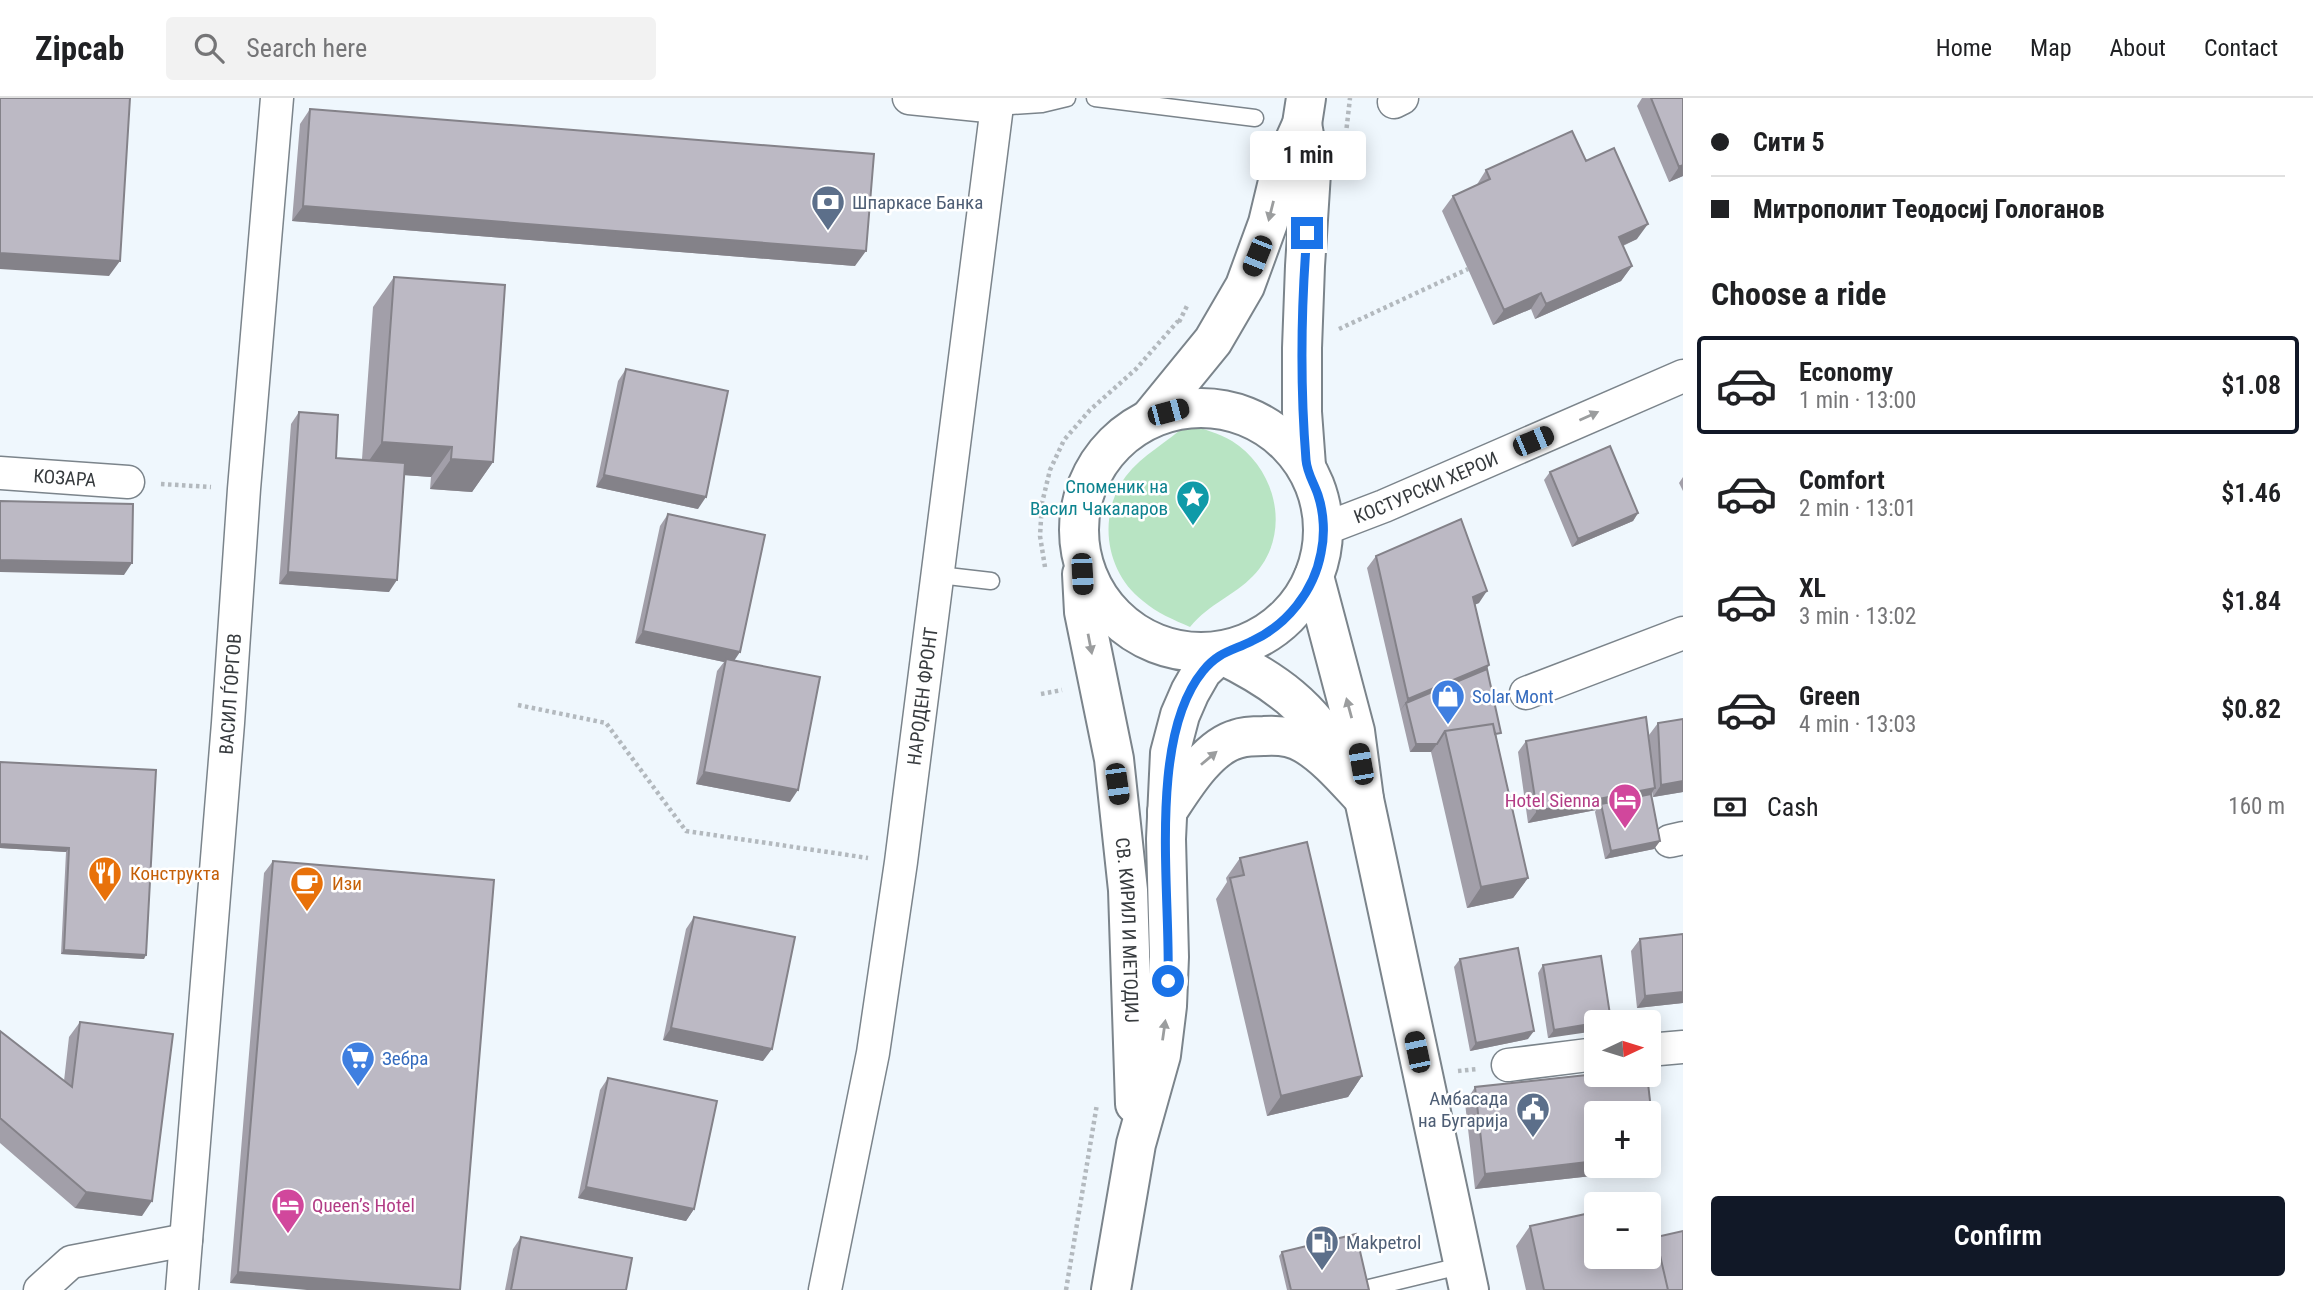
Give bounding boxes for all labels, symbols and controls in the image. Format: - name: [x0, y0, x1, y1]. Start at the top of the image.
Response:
- search box: [166, 17, 656, 80]
- text: Zipcab: [35, 29, 124, 68]
- icon: search: [190, 29, 228, 67]
- text: Search here: [246, 33, 367, 63]
- text: Home: [1936, 34, 1992, 62]
- text: Map: [2030, 34, 2072, 62]
- text: About: [2110, 34, 2166, 62]
- text: Contact: [2204, 34, 2278, 62]
- text: Сити 5: [1753, 127, 1825, 157]
- callout: 1 min: [1249, 131, 1365, 180]
- text: 1 min: [1283, 142, 1333, 169]
- bank icon: Шпаркасе Банка: [809, 183, 847, 232]
- place label: Шпаркасе Банка: [852, 191, 983, 214]
- text: Митрополит Теодосиј Гологанов: [1753, 194, 2105, 224]
- one-way arrow: [1265, 200, 1276, 222]
- route end: [1291, 217, 1323, 249]
- car: [1240, 233, 1275, 279]
- text: Choose a ride: [1711, 275, 1886, 313]
- icon: car: [1715, 354, 1778, 417]
- text: Economy: [1799, 357, 1893, 387]
- text: $1.08: [2221, 370, 2281, 400]
- text: 1 min · 13:00: [1799, 387, 1916, 414]
- car: [1145, 396, 1192, 428]
- one-way arrow: [1579, 411, 1600, 422]
- car: [1510, 423, 1557, 459]
- street label: КОСТУРСКИ ХЕРОИ: [1351, 446, 1501, 528]
- icon: car: [1715, 462, 1778, 525]
- street label: КОЗАРА: [33, 464, 97, 491]
- text: Comfort: [1799, 465, 1885, 495]
- place label: Споменик на Васил Чакаларов: [1030, 475, 1168, 520]
- place icon: Споменик на Васил Чакаларов: [1174, 478, 1212, 527]
- text: $1.46: [2221, 478, 2281, 508]
- text: 2 min · 13:01: [1799, 495, 1916, 522]
- car: [1071, 552, 1094, 596]
- icon: car: [1715, 570, 1778, 633]
- text: XL: [1799, 573, 1826, 603]
- text: $1.84: [2221, 586, 2281, 616]
- text: 3 min · 13:02: [1799, 603, 1916, 630]
- street label: НАРОДЕН ФРОНТ: [902, 626, 942, 767]
- street label: ВАСИЛ ЃОРГОВ: [214, 633, 246, 755]
- one-way arrow: [1084, 634, 1095, 656]
- shop icon: Solar Mont: [1429, 677, 1467, 726]
- icon: car: [1715, 678, 1778, 741]
- text: Green: [1799, 681, 1860, 711]
- place label: Solar Mont: [1472, 685, 1554, 708]
- text: $0.82: [2221, 694, 2281, 724]
- one-way arrow: [1343, 696, 1354, 718]
- text: 4 min · 13:03: [1799, 711, 1916, 738]
- car: [1348, 741, 1375, 787]
- one-way arrow: [1200, 751, 1217, 766]
- car: [1104, 762, 1131, 806]
- hotel icon: Hotel Sienna: [1606, 781, 1644, 830]
- icon: cash: [1711, 788, 1749, 826]
- place label: Hotel Sienna: [1505, 789, 1600, 812]
- text: Cash: [1767, 792, 1819, 822]
- text: 160 m: [2228, 793, 2285, 820]
- street label: СВ. КИРИЛ И МЕТОДИЈ: [1111, 836, 1144, 1023]
- restaurant icon: Конструкта: [86, 854, 124, 903]
- place label: Конструкта: [130, 862, 220, 885]
- cafe icon: Изи: [288, 864, 326, 913]
- place label: Изи: [332, 872, 362, 895]
- route start: [1152, 965, 1184, 997]
- north arrow: [1584, 1010, 1661, 1087]
- map controls: [1584, 1010, 1661, 1269]
- one-way arrow: [1159, 1019, 1170, 1041]
- car: [1403, 1029, 1432, 1075]
- supermarket icon: Зебра: [339, 1039, 377, 1088]
- place label: Зебра: [382, 1047, 428, 1070]
- place label: Амбасада на Бугарија: [1418, 1087, 1508, 1132]
- public building icon: Амбасада на Бугарија: [1514, 1090, 1552, 1139]
- button: +: [1584, 1101, 1661, 1178]
- hotel icon: Queen’s Hotel: [269, 1186, 307, 1235]
- button: −: [1584, 1192, 1661, 1269]
- place label: Queen’s Hotel: [312, 1194, 415, 1217]
- button: Confirm: [1711, 1196, 2285, 1276]
- fuel station icon: Makpetrol: [1303, 1223, 1341, 1272]
- place label: Makpetrol: [1346, 1231, 1421, 1254]

